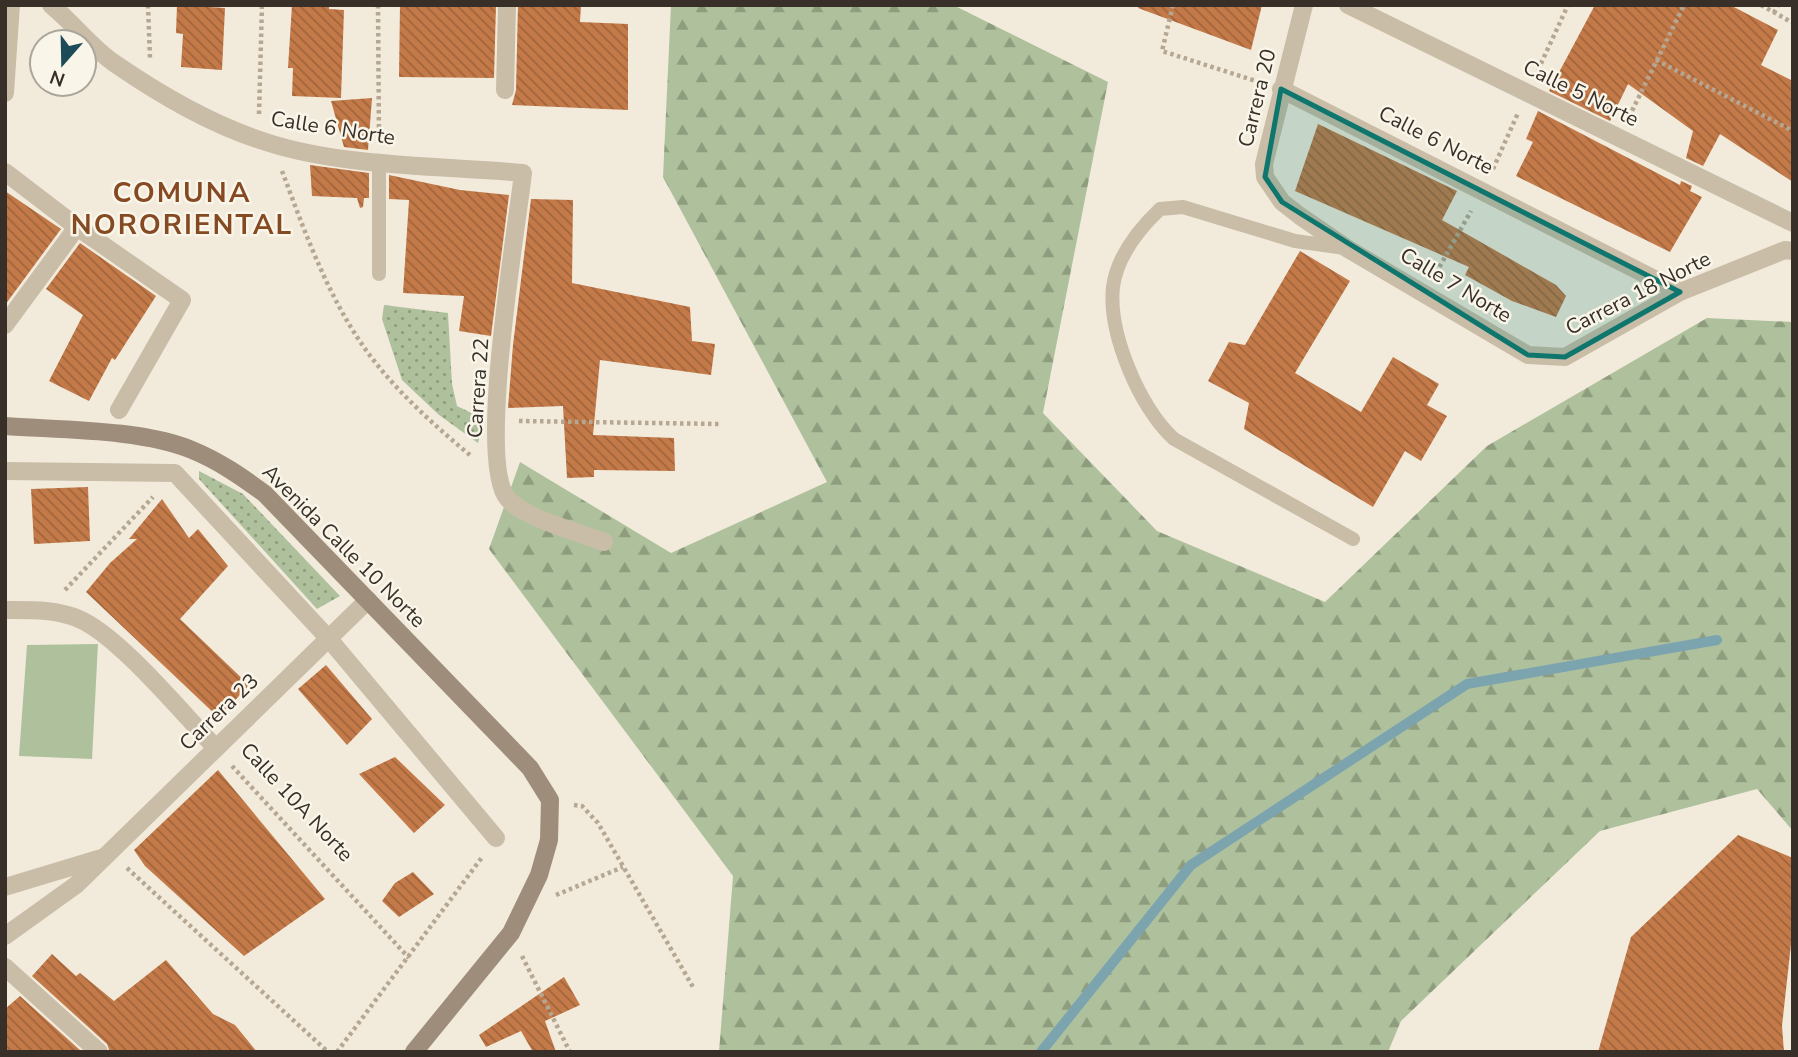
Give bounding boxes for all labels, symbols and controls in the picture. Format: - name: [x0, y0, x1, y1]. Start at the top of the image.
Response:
- north arrow: [28, 28, 98, 98]
- street label: Carrera 20: [1231, 46, 1283, 150]
- street label: Calle 5 Norte: [1518, 53, 1644, 133]
- text: N: [46, 63, 69, 93]
- street label: Calle 6 Norte: [1374, 99, 1498, 181]
- street label: Calle 6 Norte: [269, 104, 397, 152]
- district label: COMUNA NORORIENTAL: [71, 174, 293, 244]
- street label: Calle 7 Norte: [1395, 241, 1517, 329]
- street label: Carrera 18 Norte: [1561, 244, 1715, 342]
- street label: Carrera 22: [461, 337, 495, 439]
- street label: Avenida Calle 10 Norte: [256, 458, 432, 634]
- street label: Carrera 23: [173, 667, 265, 757]
- street label: Calle 10A Norte: [234, 736, 360, 868]

